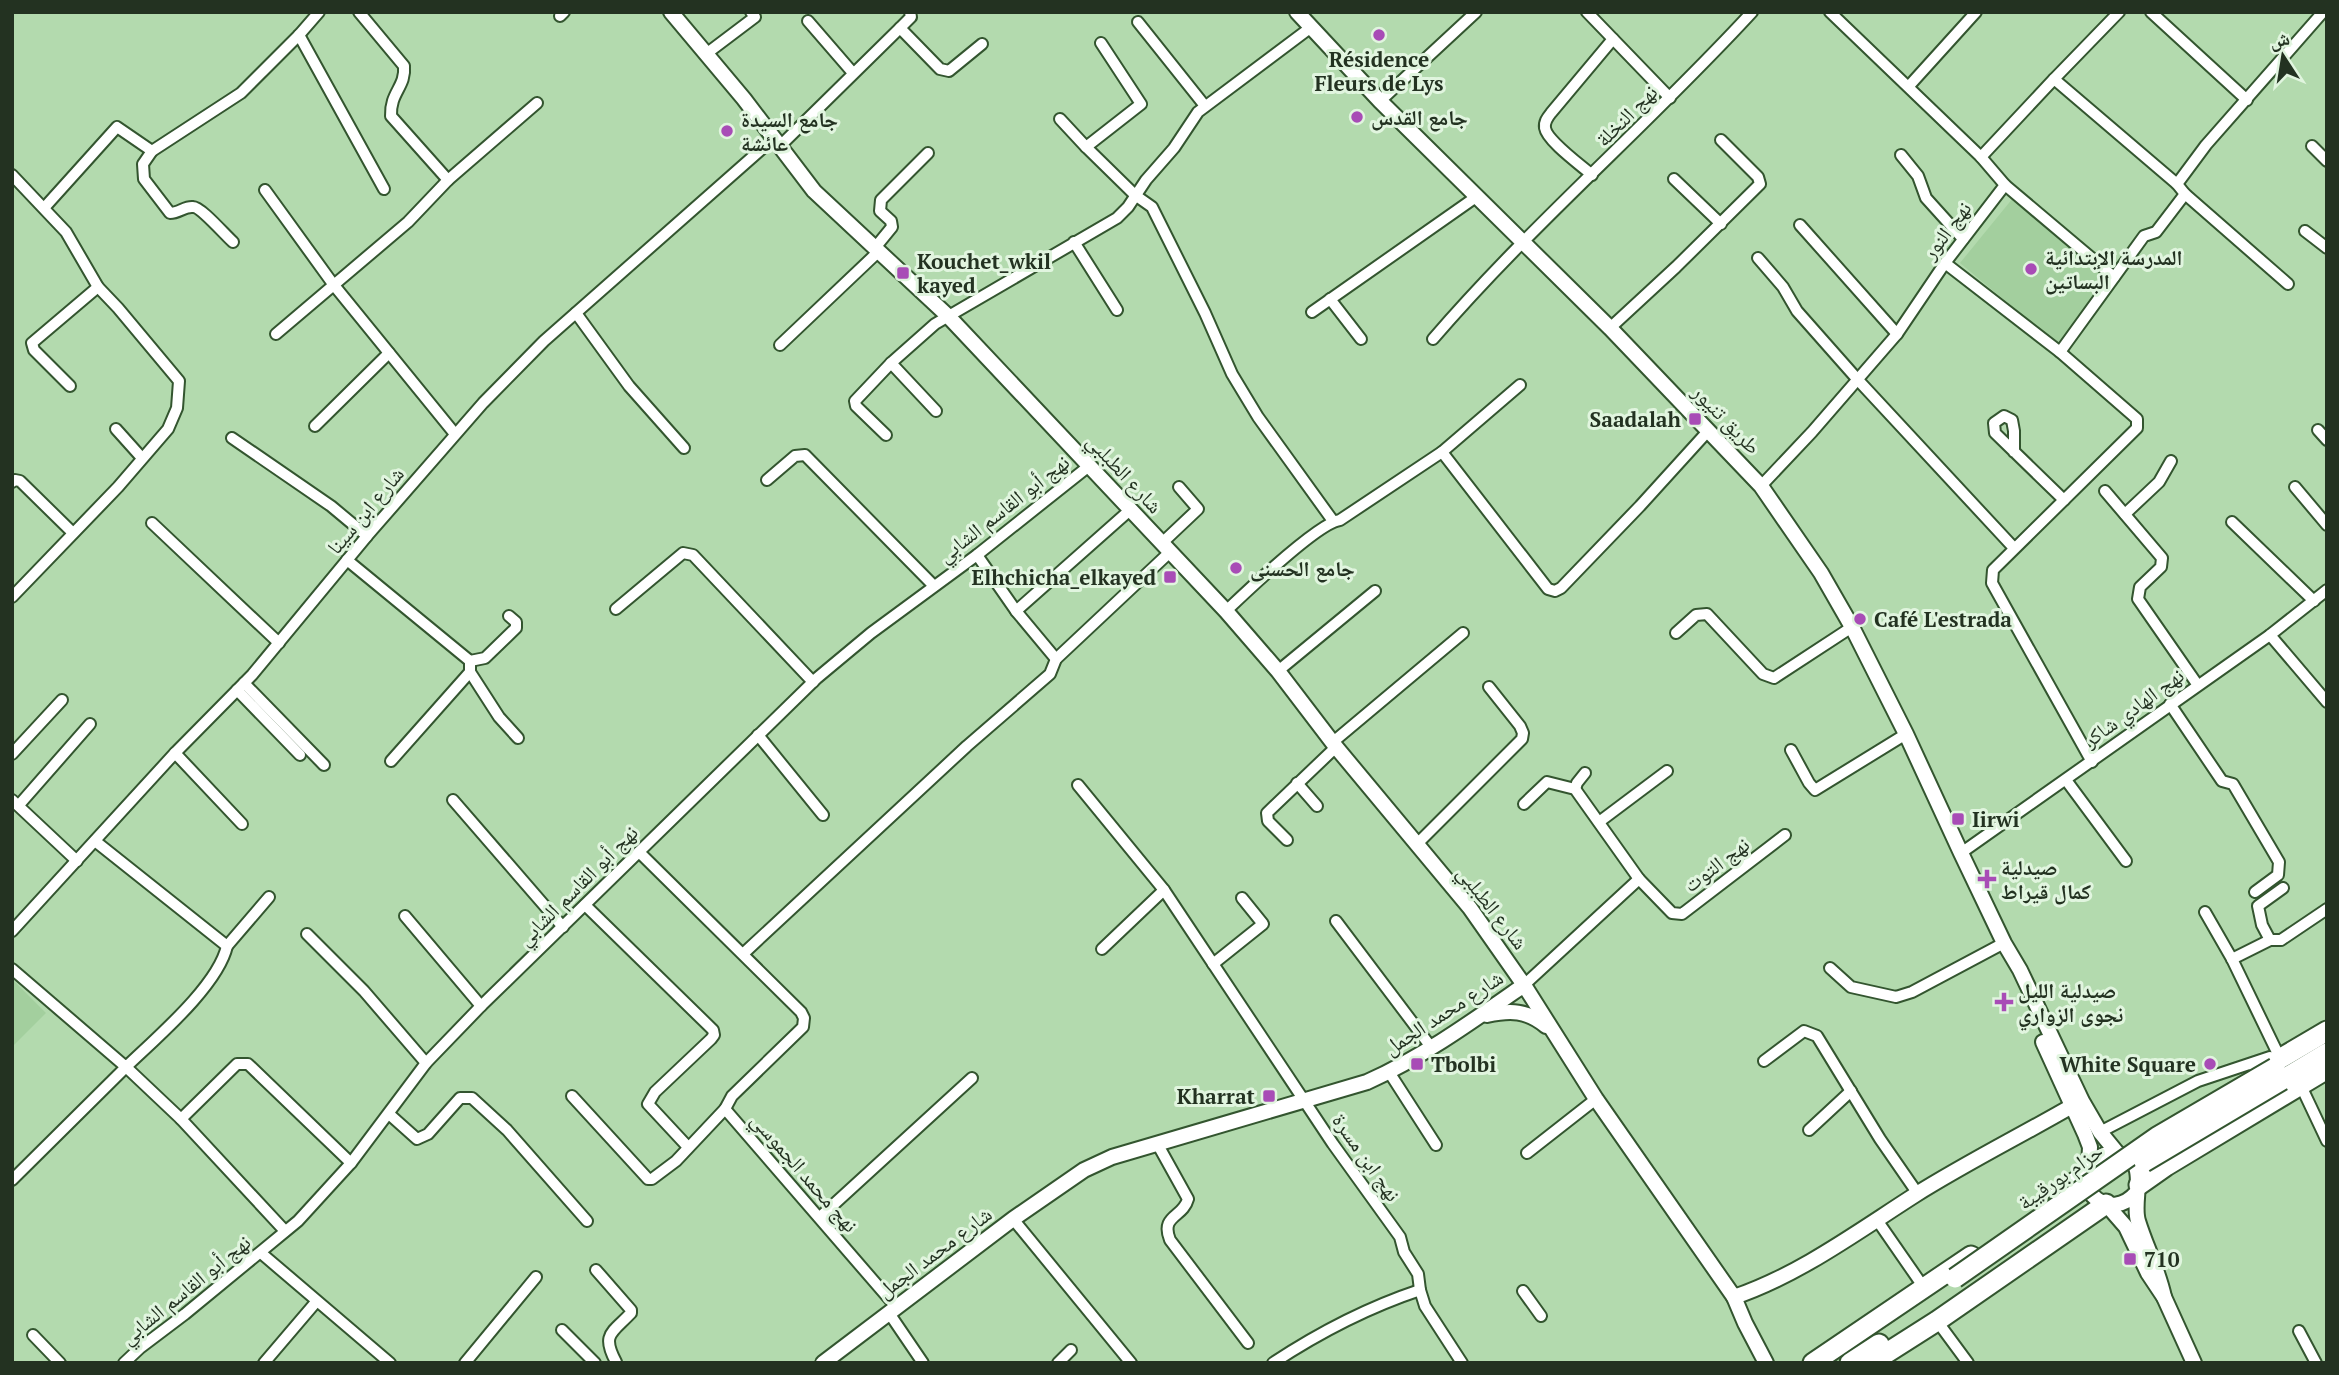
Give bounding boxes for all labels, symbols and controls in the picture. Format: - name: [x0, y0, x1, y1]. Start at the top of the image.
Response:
- north arrow: [2248, 21, 2318, 91]
- text: ش: [2267, 25, 2292, 53]
- marker: Résidence Fleurs de Lys: [1371, 27, 1387, 43]
- place label: Résidence Fleurs de Lys: [1315, 45, 1443, 97]
- street label: نهج النخلة: [1589, 78, 1663, 152]
- place label: جامع القدس: [1371, 103, 1468, 132]
- place label: جامع السيدة عائشة: [741, 105, 838, 157]
- marker: جامع القدس: [1349, 109, 1365, 125]
- marker: جامع السيدة عائشة: [719, 123, 735, 139]
- street label: نهج النور: [1914, 195, 1977, 266]
- place label: المدرسة الإبتدائية البساتين: [2045, 243, 2183, 295]
- place label: Kouchet_wkil kayed: [917, 247, 1051, 299]
- marker: المدرسة الإبتدائية البساتين: [2023, 261, 2039, 277]
- marker: Kouchet_wkil kayed: [895, 265, 911, 281]
- street label: طريق تنيور: [1686, 377, 1767, 460]
- place label: Saadalah: [1590, 405, 1682, 433]
- marker: Saadalah: [1687, 411, 1703, 427]
- street label: شارع الطبلبي: [1078, 427, 1169, 521]
- street label: نهج أبو القاسم الشابي: [931, 448, 1077, 571]
- street label: شارع ابن سينا: [320, 460, 410, 560]
- place label: جامع الحسنى: [1250, 554, 1355, 583]
- marker: جامع الحسنى: [1228, 560, 1244, 576]
- place label: Elhchicha_elkayed: [972, 563, 1156, 591]
- marker: Elhchicha_elkayed: [1162, 569, 1178, 585]
- place label: Café L'estrada: [1874, 605, 2012, 633]
- marker: Café L'estrada: [1852, 611, 1868, 627]
- street label: نهج الهادي شاكر: [2076, 661, 2191, 757]
- place label: Iirwi: [1972, 805, 2019, 833]
- marker: Iirwi: [1950, 811, 1966, 827]
- street label: نهج أبو القاسم الشابي: [510, 818, 646, 954]
- street label: نهج التوت: [1677, 830, 1755, 898]
- place label: صيدلية كمال قيراط: [2001, 853, 2091, 905]
- street label: شارع الطبلبي: [1449, 859, 1535, 957]
- marker: صيدلية كمال قيراط: [1979, 871, 1995, 887]
- street label: شارع محمد الجمل: [1378, 963, 1508, 1061]
- place label: صيدلية الليل نجوى الزواري: [2018, 976, 2123, 1031]
- marker: صيدلية الليل نجوى الزواري: [1996, 994, 2012, 1010]
- place label: Tbolbi: [1431, 1050, 1496, 1078]
- place label: White Square: [2059, 1050, 2196, 1078]
- marker: Tbolbi: [1409, 1056, 1425, 1072]
- marker: White Square: [2202, 1056, 2218, 1072]
- place label: Kharrat: [1177, 1082, 1256, 1110]
- marker: Kharrat: [1261, 1088, 1277, 1104]
- street label: نهج محمد الجموسي: [743, 1106, 865, 1240]
- street label: نهج ابن مسرة: [1326, 1107, 1408, 1207]
- street label: حزام بورقيبة: [2012, 1136, 2109, 1216]
- street label: شارع محمد الجمل: [871, 1200, 997, 1304]
- street label: نهج أبو القاسم الشابي: [114, 1228, 258, 1353]
- place label: 710: [2144, 1245, 2180, 1273]
- marker: 710: [2122, 1251, 2138, 1267]

